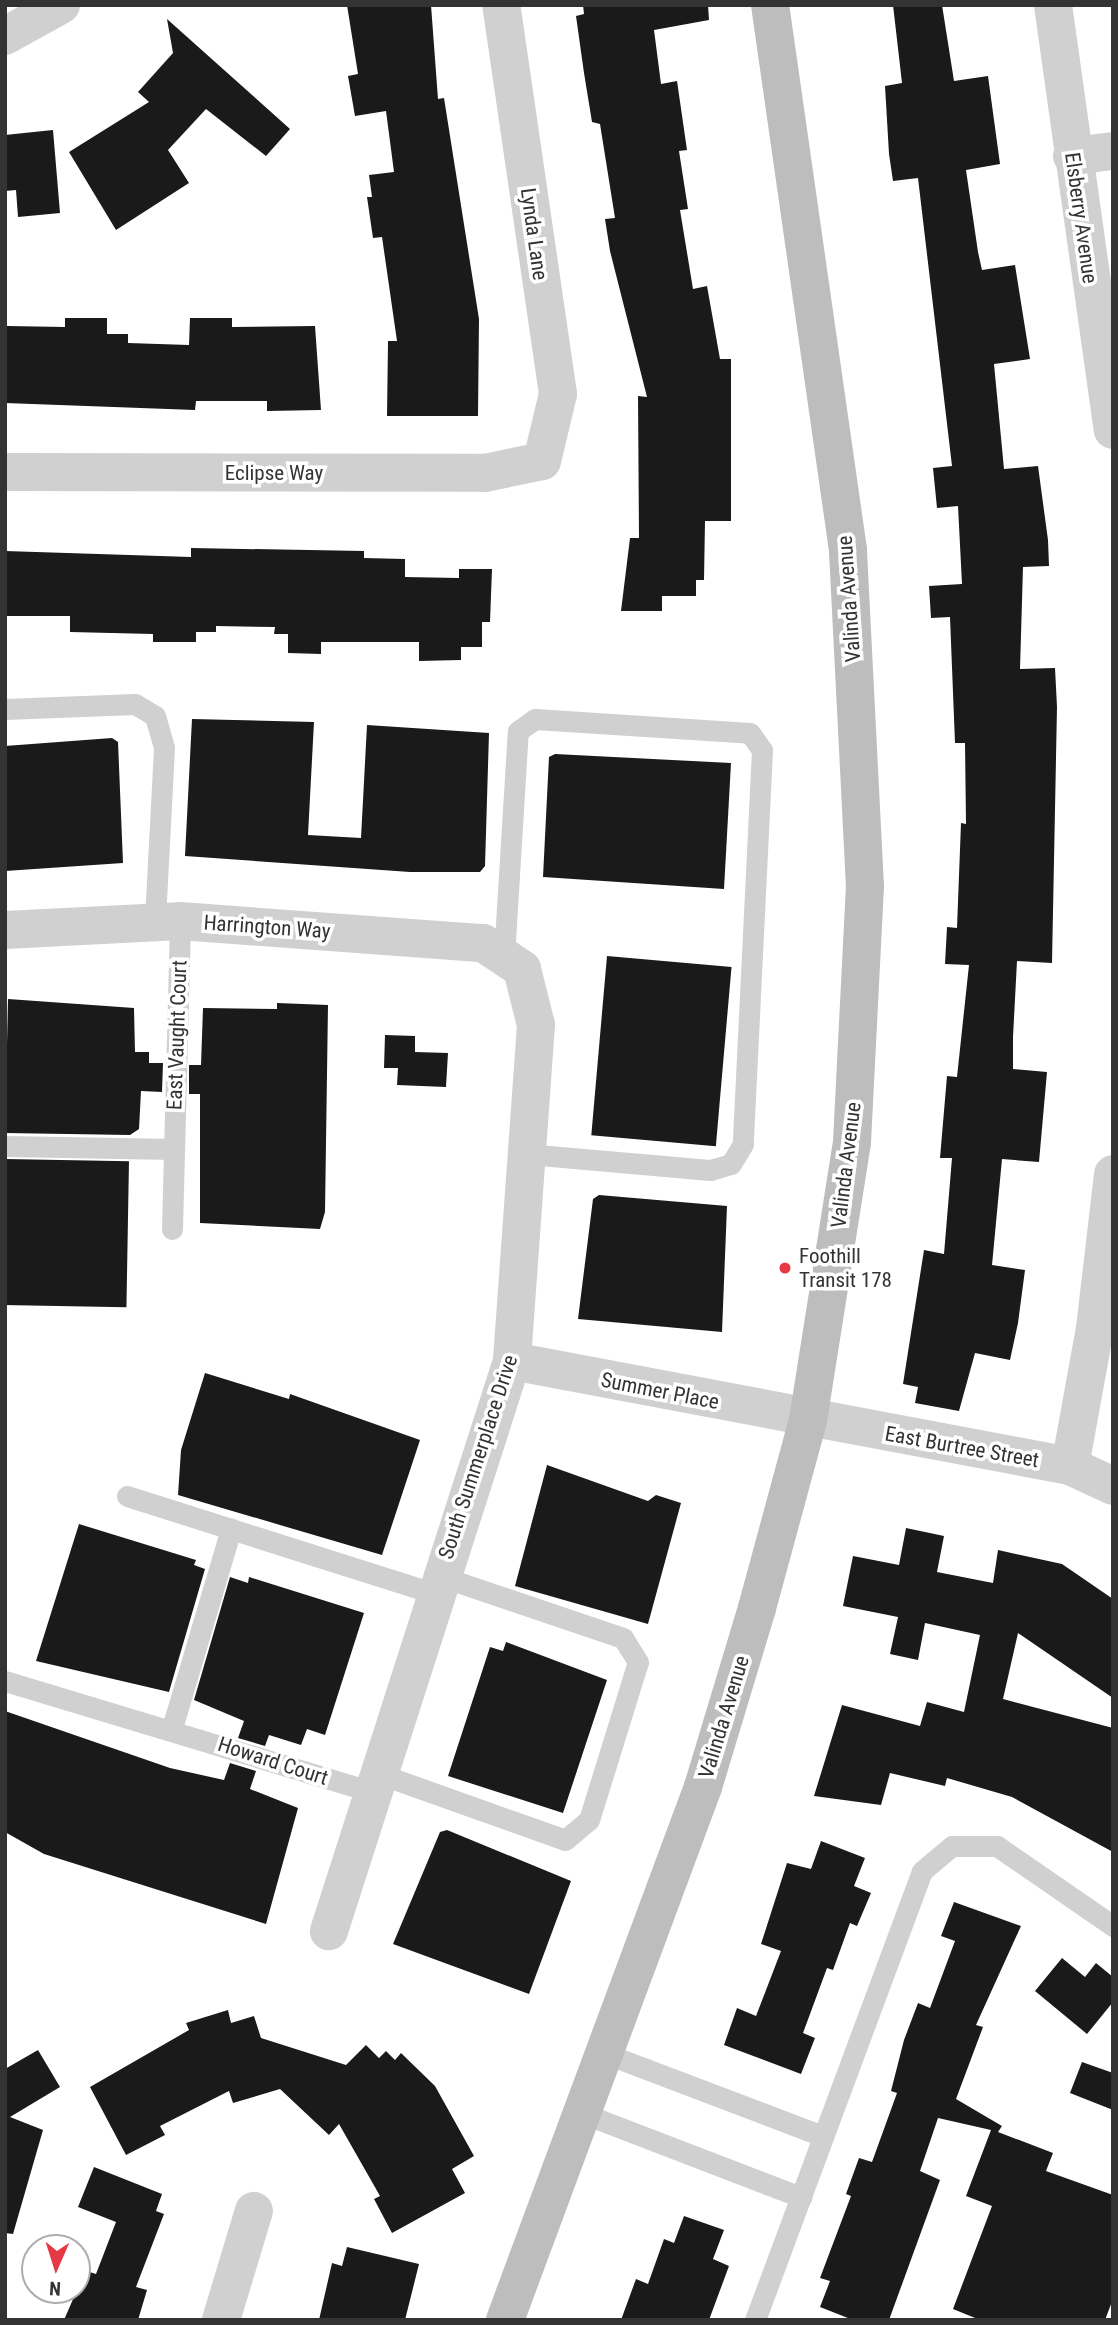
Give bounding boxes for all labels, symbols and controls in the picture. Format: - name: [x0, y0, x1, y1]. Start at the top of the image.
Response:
- street label: Elsberry Avenue: [1059, 151, 1103, 285]
- street label: Lynda Lane: [515, 186, 553, 282]
- street label: Eclipse Way: [225, 460, 323, 486]
- street label: Valinda Avenue: [832, 535, 866, 663]
- street label: Harrington Way: [203, 910, 331, 944]
- street label: East Vaught Court: [162, 960, 192, 1110]
- street label: Valinda Avenue: [826, 1100, 866, 1230]
- place label: Foothill Transit 178: [799, 1243, 892, 1293]
- marker: Foothill Transit 178: [777, 1260, 793, 1276]
- street label: South Summerplace Drive: [433, 1352, 523, 1562]
- street label: Summer Place: [599, 1367, 721, 1415]
- street label: East Burtree Street: [883, 1421, 1041, 1473]
- street label: Valinda Avenue: [693, 1653, 755, 1781]
- street label: Howard Court: [215, 1731, 331, 1791]
- north arrow: [21, 2234, 91, 2304]
- text: N: [49, 2277, 61, 2300]

